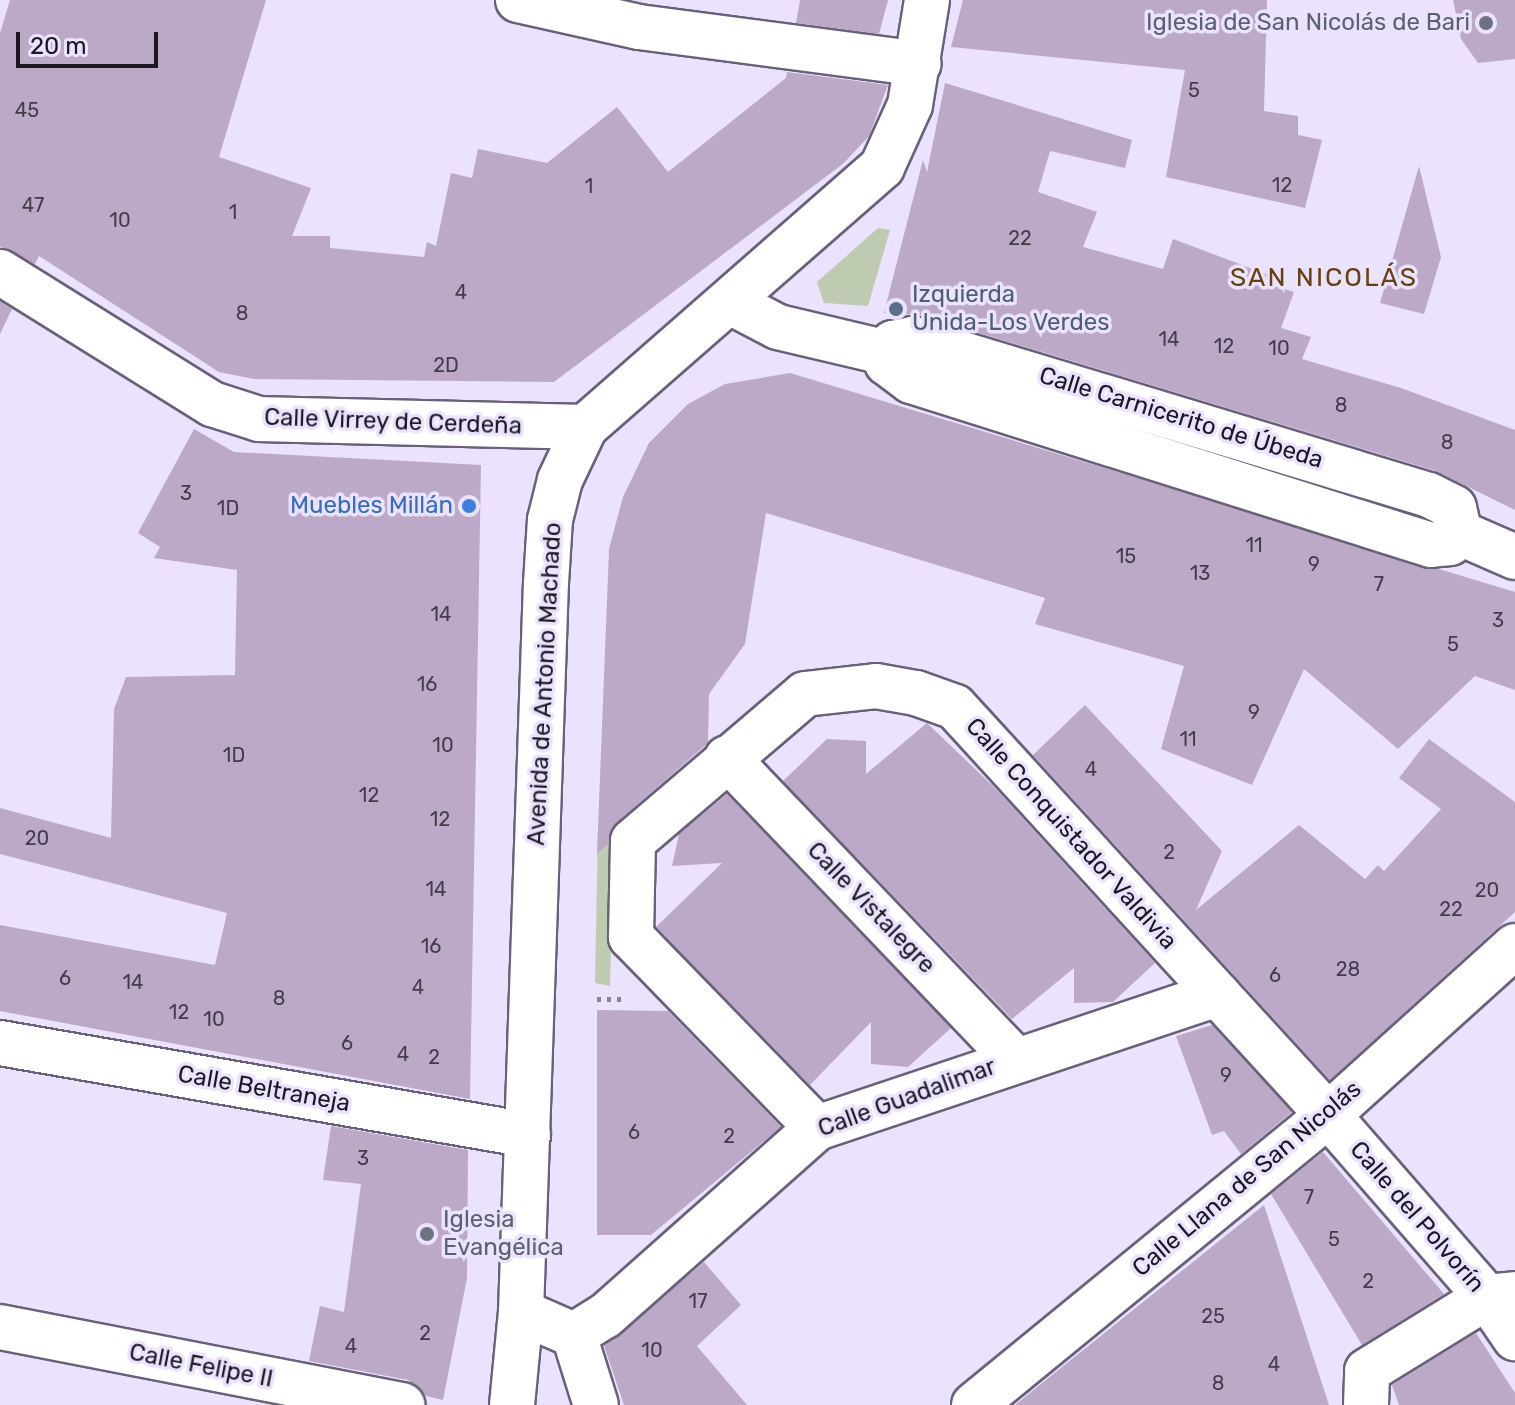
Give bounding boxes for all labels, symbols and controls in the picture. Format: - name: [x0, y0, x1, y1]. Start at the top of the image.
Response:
- place label: Iglesia de San Nicolás de Bari: [1146, 9, 1470, 37]
- marker: Iglesia de San Nicolás de Bari: [1477, 14, 1495, 32]
- scale bar: [20, 16, 162, 66]
- text: 20 m: [30, 32, 87, 60]
- house number: 5: [1188, 78, 1200, 102]
- house number: 45: [15, 98, 39, 122]
- house number: 12: [1272, 173, 1292, 197]
- house number: 1: [585, 174, 593, 198]
- house number: 47: [22, 193, 44, 217]
- house number: 1: [229, 200, 237, 224]
- house number: 10: [109, 208, 131, 232]
- house number: 22: [1008, 226, 1032, 250]
- district label: SAN NICOLÁS: [1230, 262, 1418, 294]
- house number: 4: [455, 280, 467, 304]
- place label: Izquierda Unida-Los Verdes: [912, 281, 1110, 337]
- marker: Izquierda Unida-Los Verdes: [887, 300, 905, 318]
- house number: 8: [236, 301, 248, 325]
- house number: 14: [1159, 327, 1179, 351]
- house number: 12: [1214, 334, 1234, 358]
- house number: 10: [1268, 336, 1290, 360]
- house number: 2D: [433, 353, 459, 377]
- street label: Calle Carnicerito de Úbeda: [1036, 361, 1326, 475]
- house number: 8: [1335, 393, 1347, 417]
- street label: Calle Virrey de Cerdeña: [263, 403, 523, 441]
- house number: 8: [1441, 430, 1453, 454]
- house number: 3: [180, 481, 192, 505]
- place label: Muebles Millán: [290, 492, 453, 520]
- house number: 1D: [217, 496, 239, 520]
- marker: Muebles Millán: [460, 497, 478, 515]
- street label: Avenida de Antonio Machado: [522, 521, 568, 847]
- house number: 11: [1245, 533, 1263, 557]
- house number: 15: [1116, 544, 1136, 568]
- house number: 9: [1308, 552, 1320, 576]
- house number: 13: [1190, 561, 1210, 585]
- house number: 7: [1374, 572, 1384, 596]
- house number: 14: [431, 602, 451, 626]
- house number: 3: [1492, 608, 1504, 632]
- house number: 5: [1447, 632, 1459, 656]
- house number: 16: [417, 672, 437, 696]
- house number: 9: [1248, 700, 1260, 724]
- street label: Calle Conquistador Valdivia: [959, 712, 1183, 956]
- house number: 11: [1179, 727, 1197, 751]
- house number: 10: [432, 733, 454, 757]
- house number: 1D: [223, 743, 245, 767]
- house number: 4: [1085, 757, 1097, 781]
- house number: 12: [359, 783, 379, 807]
- house number: 12: [430, 807, 450, 831]
- house number: 20: [25, 826, 49, 850]
- street label: Calle Vistalegre: [801, 836, 941, 980]
- house number: 2: [1163, 840, 1175, 864]
- house number: 14: [426, 877, 446, 901]
- house number: 20: [1475, 878, 1499, 902]
- house number: 22: [1439, 897, 1463, 921]
- house number: 16: [421, 934, 441, 958]
- house number: 28: [1336, 957, 1360, 981]
- house number: 6: [1269, 963, 1281, 987]
- house number: 6: [59, 966, 71, 990]
- house number: 14: [123, 970, 143, 994]
- house number: 4: [412, 975, 424, 999]
- house number: 8: [273, 986, 285, 1010]
- house number: 12: [169, 1000, 189, 1024]
- house number: 10: [203, 1007, 225, 1031]
- house number: 6: [341, 1031, 353, 1055]
- house number: 4: [397, 1042, 409, 1066]
- house number: 2: [428, 1045, 440, 1069]
- street label: Calle Guadalimar: [814, 1052, 1000, 1144]
- street label: Calle Beltraneja: [176, 1060, 352, 1118]
- house number: 9: [1220, 1063, 1232, 1087]
- street label: Calle Llana de San Nicolás: [1127, 1075, 1367, 1283]
- house number: 6: [628, 1120, 640, 1144]
- house number: 2: [723, 1124, 735, 1148]
- street label: Calle del Polvorín: [1344, 1136, 1490, 1298]
- house number: 3: [357, 1146, 369, 1170]
- house number: 7: [1304, 1185, 1314, 1209]
- place label: Iglesia Evangélica: [443, 1206, 564, 1262]
- marker: Iglesia Evangélica: [418, 1225, 436, 1243]
- house number: 5: [1328, 1227, 1340, 1251]
- house number: 2: [1362, 1269, 1374, 1293]
- house number: 17: [689, 1289, 707, 1313]
- house number: 25: [1201, 1304, 1225, 1328]
- house number: 2: [419, 1321, 431, 1345]
- house number: 4: [345, 1334, 357, 1358]
- street label: Calle Felipe II: [127, 1338, 275, 1394]
- house number: 10: [641, 1338, 663, 1362]
- house number: 4: [1268, 1352, 1280, 1376]
- house number: 8: [1212, 1371, 1224, 1395]

